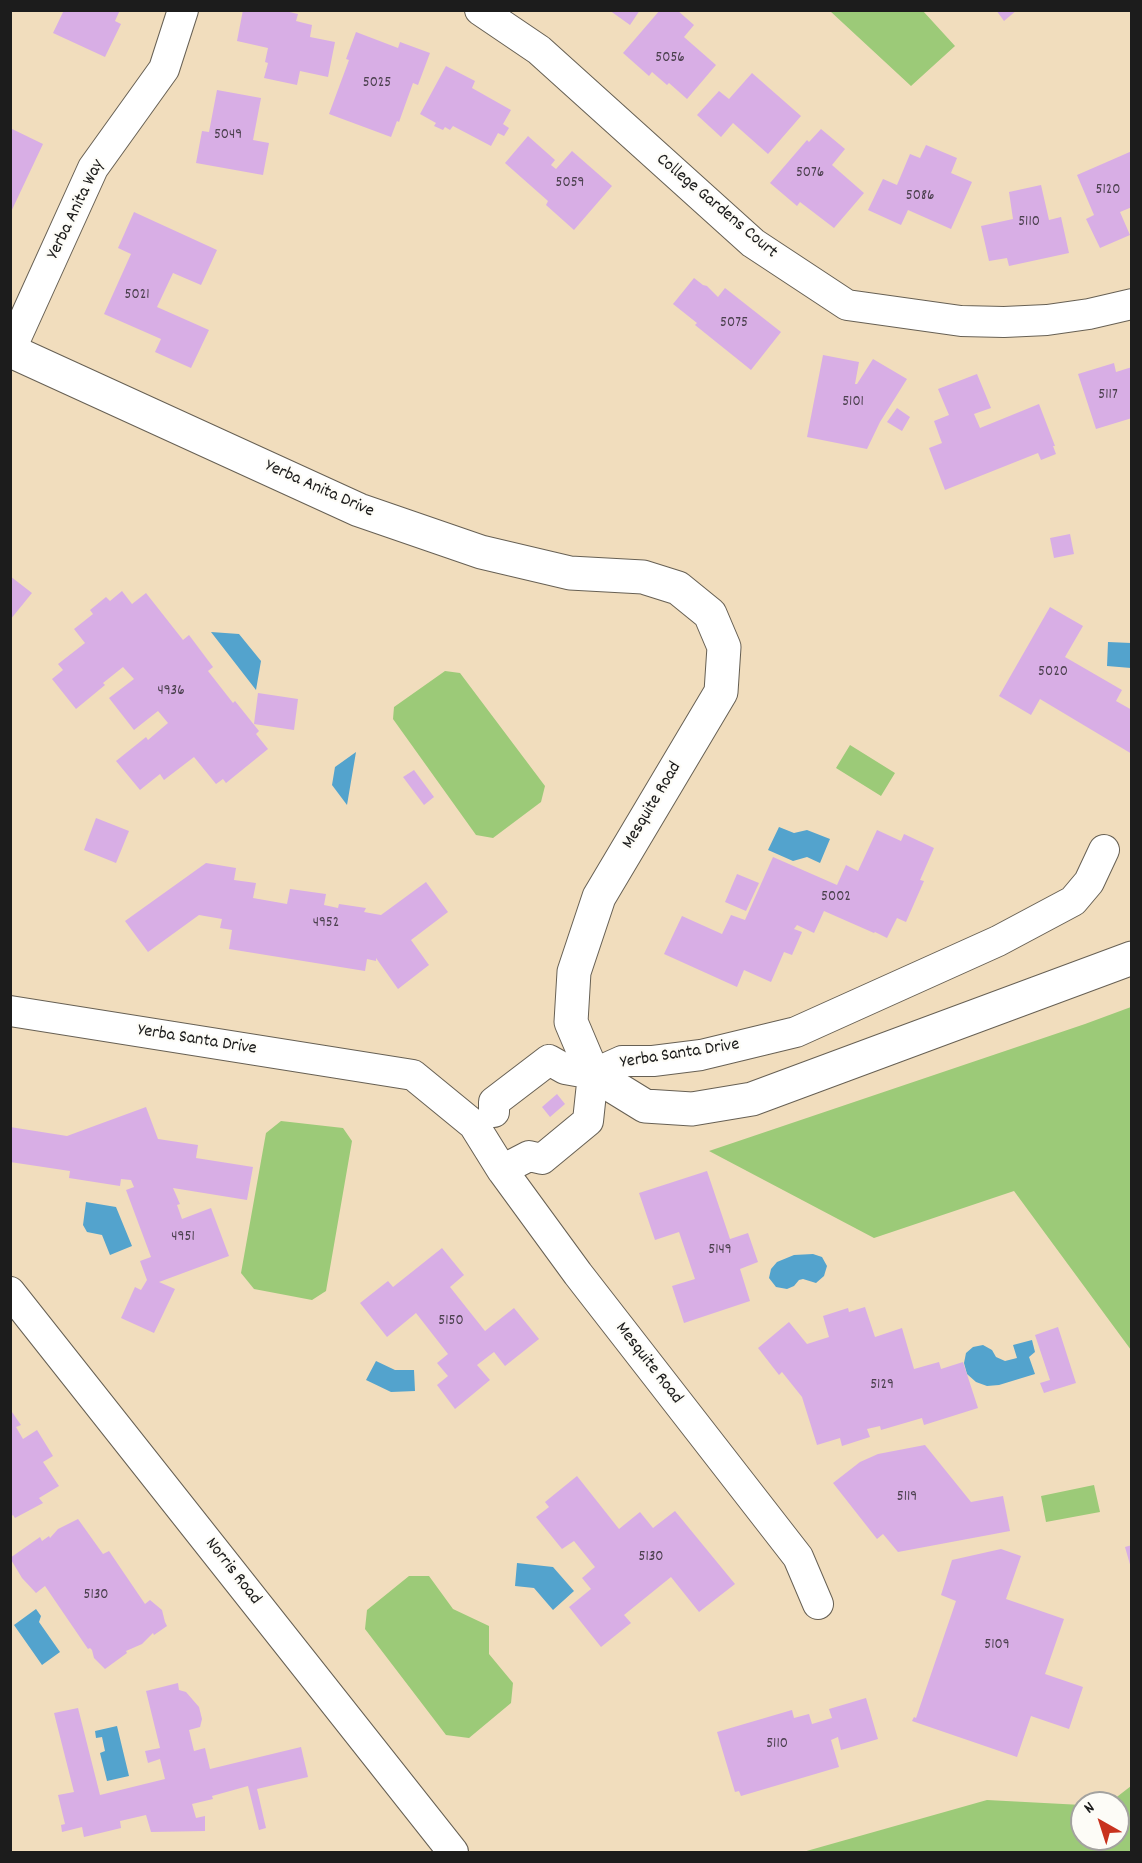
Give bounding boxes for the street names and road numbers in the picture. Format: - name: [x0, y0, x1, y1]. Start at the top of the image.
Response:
- street label: College Gardens Court: [651, 150, 781, 264]
- street label: Yerba Anita Way: [44, 157, 110, 263]
- street label: Yerba Anita Drive: [261, 456, 377, 524]
- street label: Mesquite Road: [619, 759, 687, 853]
- street label: Yerba Santa Drive: [136, 1021, 258, 1061]
- street label: Yerba Santa Drive: [619, 1035, 741, 1075]
- street label: Mesquite Road: [609, 1319, 687, 1409]
- street label: Norris Road: [199, 1534, 265, 1610]

